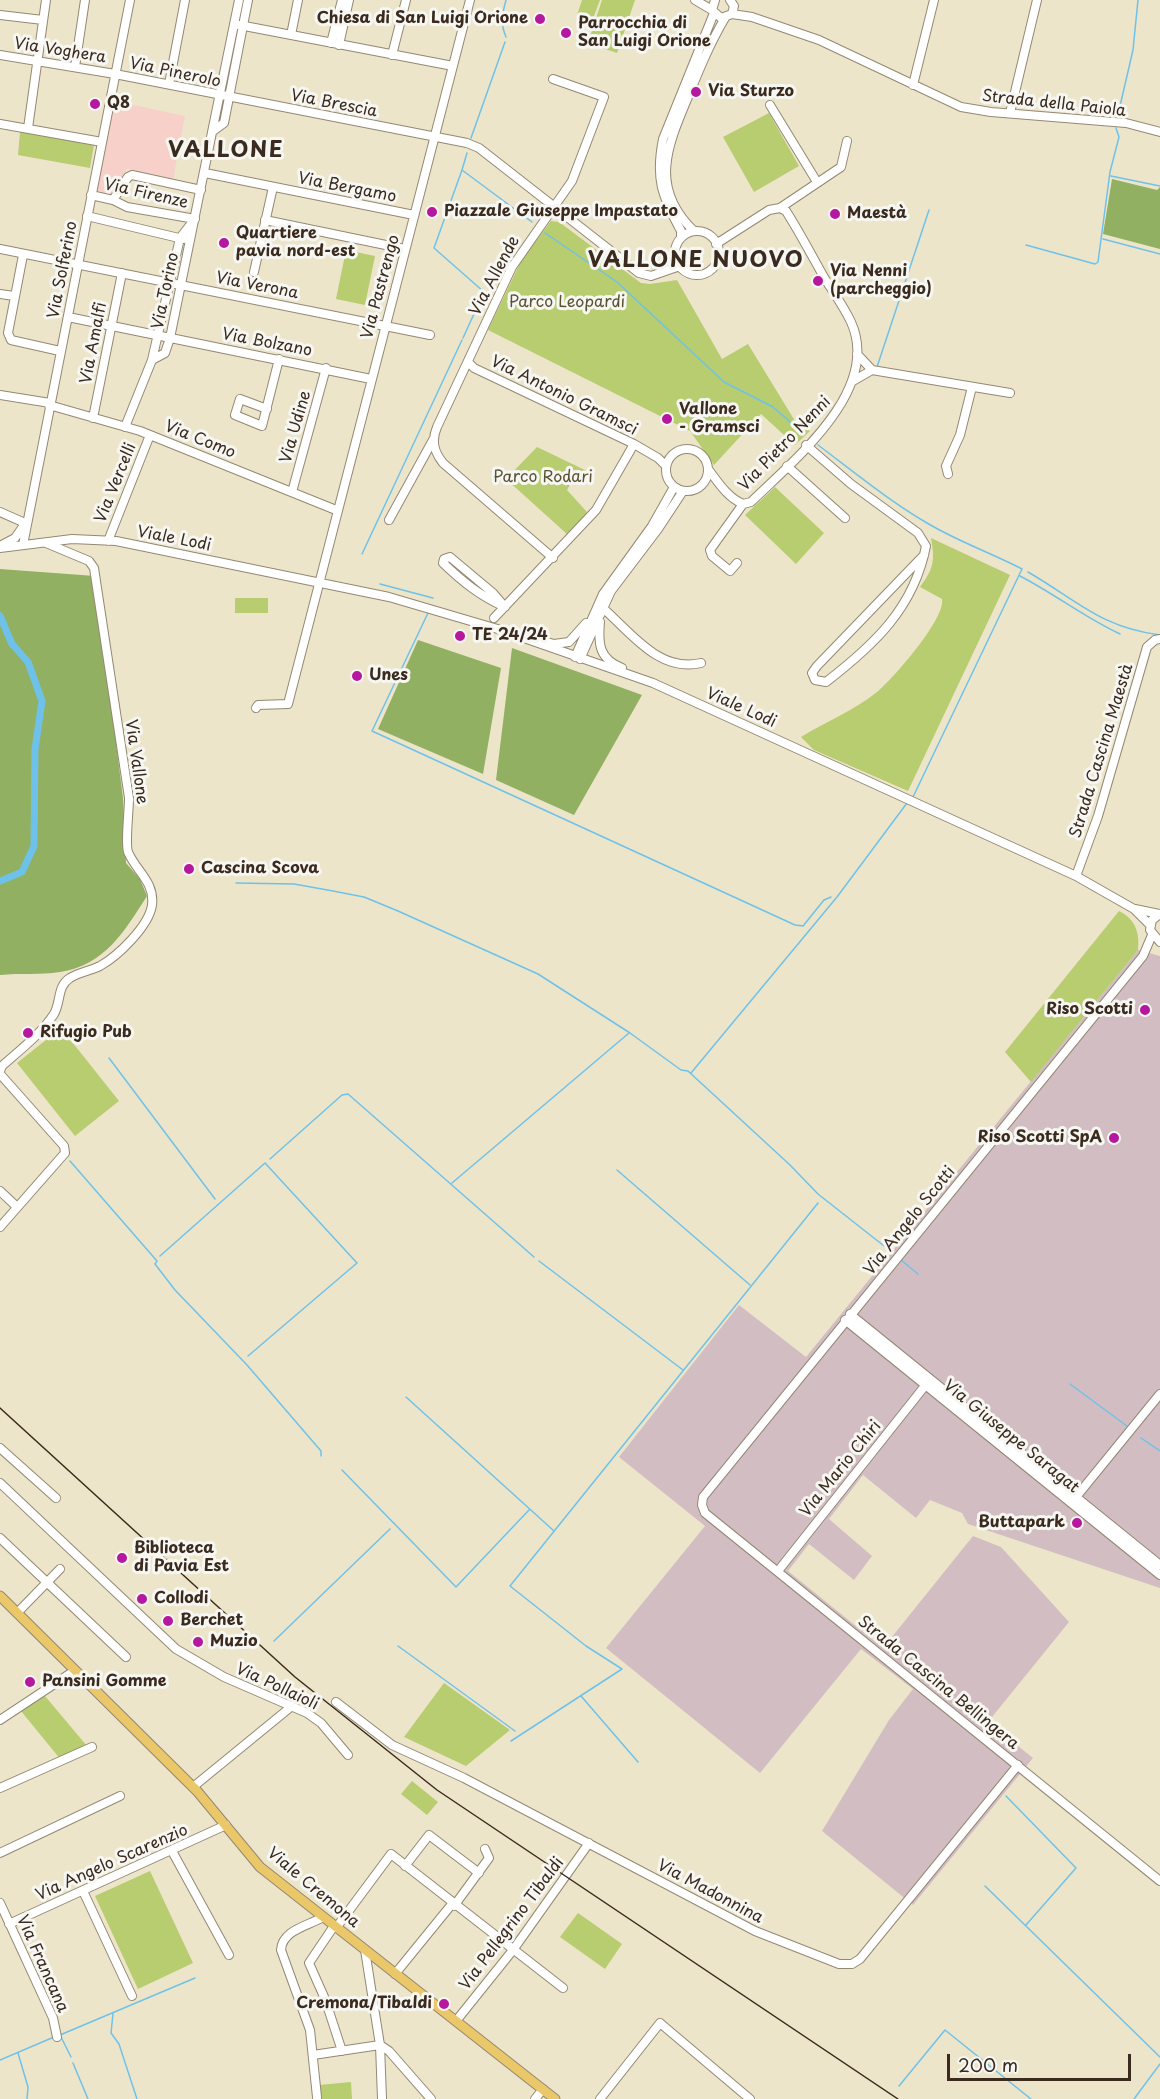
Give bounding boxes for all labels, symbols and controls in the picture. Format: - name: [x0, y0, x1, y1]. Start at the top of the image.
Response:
- place label: Chiesa di San Luigi Orione: [317, 9, 528, 29]
- marker: Chiesa di San Luigi Orione: [533, 12, 547, 26]
- place label: Parrocchia di San Luigi Orione: [578, 14, 711, 52]
- marker: Parrocchia di San Luigi Orione: [559, 26, 573, 40]
- street label: Via Voghera: [13, 34, 107, 68]
- street label: Via Pinerolo: [128, 54, 222, 92]
- place label: Via Sturzo: [708, 82, 794, 102]
- marker: Via Sturzo: [689, 85, 703, 99]
- street label: Via Brescia: [289, 86, 379, 122]
- street label: Strada della Paiola: [981, 87, 1127, 121]
- place label: Q8: [107, 94, 130, 114]
- marker: Q8: [88, 97, 102, 111]
- district label: VALLONE: [169, 138, 283, 164]
- street label: Via Bergamo: [296, 169, 398, 207]
- street label: Via Firenze: [102, 175, 190, 213]
- place label: Piazzale Giuseppe Impastato: [444, 202, 678, 222]
- place label: Maestà: [847, 204, 907, 224]
- marker: Piazzale Giuseppe Impastato: [425, 205, 439, 219]
- marker: Maestà: [828, 207, 842, 221]
- street label: Via Solferino: [44, 220, 82, 320]
- place label: Quartiere pavia nord-est: [236, 224, 355, 262]
- street label: Via Pastrengo: [358, 233, 404, 341]
- street label: Via Allende: [466, 233, 524, 319]
- marker: Quartiere pavia nord-est: [217, 236, 231, 250]
- district label: VALLONE NUOVO: [589, 248, 803, 274]
- street label: Via Torino: [148, 251, 184, 331]
- place label: Via Nenni (parcheggio): [830, 262, 932, 300]
- street label: Via Verona: [214, 269, 300, 303]
- marker: Via Nenni (parcheggio): [811, 274, 825, 288]
- park label: Parco Leopardi: [509, 293, 625, 313]
- street label: Via Amalfi: [77, 301, 111, 385]
- street label: Via Bolzano: [220, 325, 314, 361]
- street label: Via Antonio Gramsci: [487, 352, 641, 440]
- street label: Via Udine: [276, 388, 316, 466]
- street label: Via Pietro Nenni: [735, 393, 835, 495]
- place label: Vallone - Gramsci: [679, 400, 760, 438]
- marker: Vallone - Gramsci: [660, 412, 674, 426]
- street label: Via Como: [162, 417, 238, 463]
- street label: Via Vercelli: [91, 440, 141, 526]
- park label: Parco Rodari: [493, 468, 593, 488]
- street label: Viale Lodi: [135, 522, 213, 556]
- place label: TE 24/24: [472, 626, 548, 646]
- marker: TE 24/24: [453, 629, 467, 643]
- street label: Strada Cascina Maestà: [1066, 662, 1138, 840]
- place label: Unes: [369, 666, 408, 686]
- marker: Unes: [350, 669, 364, 683]
- street label: Viale Lodi: [703, 684, 779, 732]
- street label: Via Vallone: [121, 718, 151, 806]
- place label: Cascina Scova: [201, 859, 319, 879]
- marker: Cascina Scova: [182, 862, 196, 876]
- place label: Riso Scotti: [1046, 1000, 1133, 1020]
- marker: Riso Scotti: [1138, 1003, 1152, 1017]
- place label: Rifugio Pub: [40, 1023, 132, 1043]
- marker: Rifugio Pub: [21, 1026, 35, 1040]
- place label: Riso Scotti SpA: [978, 1128, 1102, 1148]
- marker: Riso Scotti SpA: [1107, 1131, 1121, 1145]
- street label: Via Angelo Scotti: [860, 1163, 960, 1279]
- street label: Via Giuseppe Saragat: [939, 1376, 1083, 1498]
- street label: Via Mario Chiri: [796, 1417, 886, 1521]
- place label: Buttapark: [978, 1513, 1065, 1533]
- marker: Buttapark: [1070, 1516, 1084, 1530]
- place label: Biblioteca di Pavia Est: [134, 1539, 229, 1577]
- marker: Biblioteca di Pavia Est: [115, 1551, 129, 1565]
- place label: Collodi: [154, 1589, 208, 1609]
- marker: Collodi: [135, 1592, 149, 1606]
- place label: Berchet: [180, 1611, 243, 1631]
- street label: Strada Cascina Bellingera: [854, 1612, 1022, 1754]
- marker: Berchet: [161, 1614, 175, 1628]
- place label: Muzio: [210, 1632, 258, 1652]
- marker: Muzio: [191, 1635, 205, 1649]
- street label: Via Pollaioli: [233, 1659, 321, 1715]
- place label: Pansini Gomme: [42, 1672, 166, 1692]
- marker: Pansini Gomme: [23, 1675, 37, 1689]
- street label: Via Angelo Scarenzio: [33, 1821, 191, 1905]
- street label: Viale Cremona: [263, 1844, 363, 1932]
- street label: Via Pellegrino Tibaldi: [456, 1854, 568, 1994]
- street label: Via Madonnina: [654, 1856, 766, 1928]
- street label: Via Francana: [12, 1912, 72, 2016]
- place label: Cremona/Tibaldi: [296, 1994, 432, 2014]
- marker: Cremona/Tibaldi: [437, 1997, 451, 2011]
- scale bar: [950, 2042, 1134, 2080]
- text: 200 m: [958, 2051, 1018, 2078]

